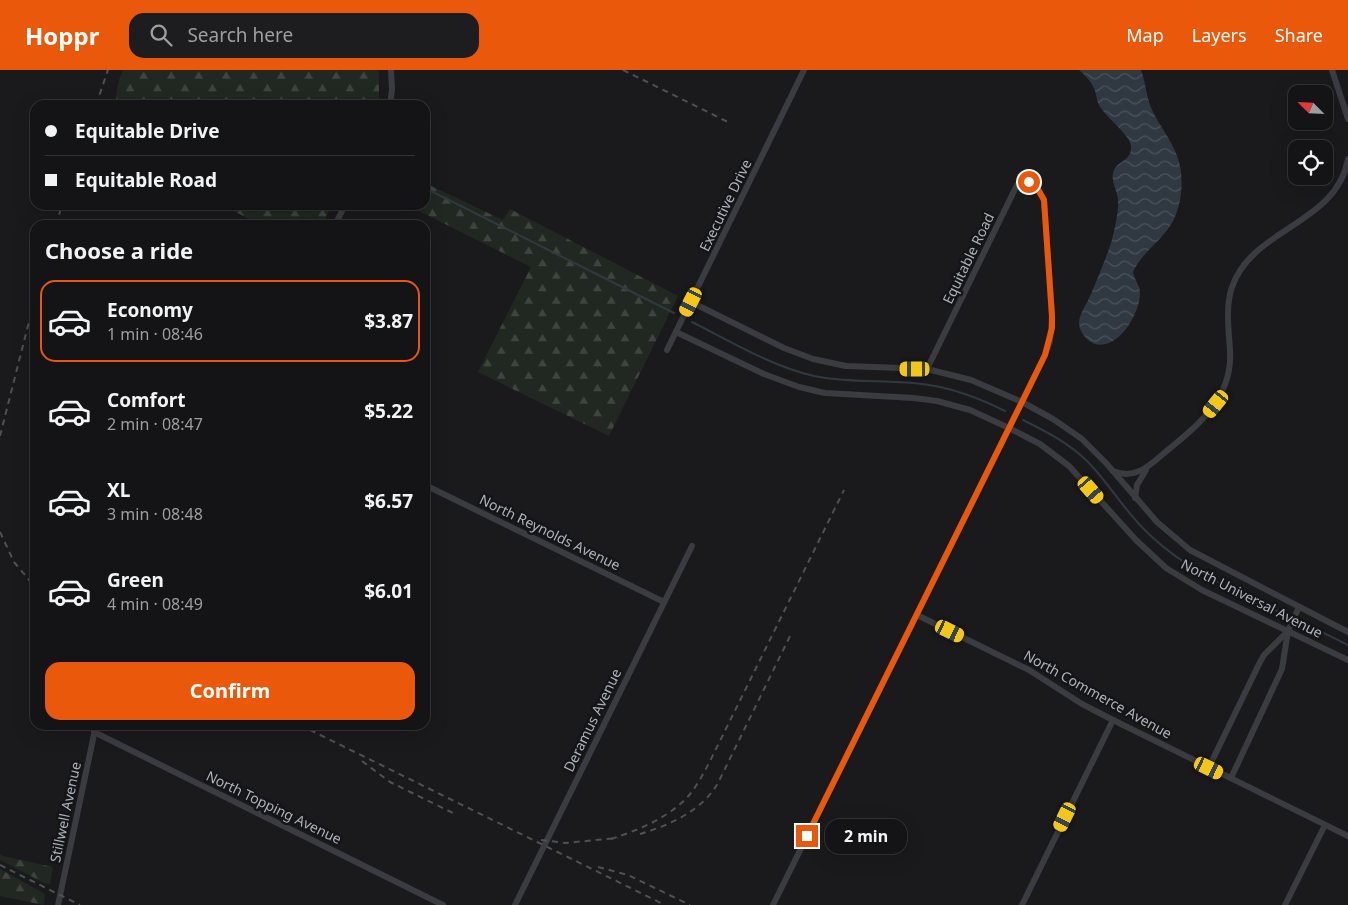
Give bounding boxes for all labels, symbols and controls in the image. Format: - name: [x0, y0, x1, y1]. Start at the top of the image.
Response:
- search box: [129, 13, 479, 58]
- text: Hoppr: [25, 19, 99, 52]
- icon: search: [147, 21, 175, 49]
- text: Search here: [187, 22, 293, 48]
- text: Map: [1126, 23, 1164, 47]
- text: Layers: [1192, 23, 1247, 47]
- text: Share: [1275, 23, 1323, 47]
- north arrow: [1288, 85, 1332, 130]
- map controls: [1288, 85, 1333, 185]
- text: Equitable Drive: [75, 118, 220, 144]
- button: locate: [1288, 140, 1333, 185]
- street label: Executive Drive: [695, 156, 756, 254]
- text: Equitable Road: [75, 167, 217, 193]
- route start: [1018, 171, 1040, 193]
- street label: Equitable Road: [938, 209, 998, 307]
- text: Choose a ride: [45, 235, 193, 265]
- car: [677, 285, 704, 319]
- text: Economy: [107, 297, 193, 323]
- icon: car: [47, 299, 92, 344]
- text: $3.87: [364, 308, 413, 334]
- text: 1 min · 08:46: [107, 323, 203, 345]
- car: [900, 362, 930, 377]
- text: Comfort: [107, 387, 186, 413]
- car: [1200, 388, 1231, 420]
- icon: car: [47, 389, 92, 434]
- text: $5.22: [364, 398, 413, 424]
- text: 2 min · 08:47: [107, 413, 203, 435]
- car: [1075, 474, 1106, 506]
- text: XL: [107, 477, 130, 503]
- icon: car: [47, 479, 92, 524]
- text: $6.57: [364, 488, 413, 514]
- street label: North Reynolds Avenue: [476, 490, 624, 574]
- text: 3 min · 08:48: [107, 503, 203, 525]
- street label: North Universal Avenue: [1178, 554, 1326, 642]
- text: Green: [107, 567, 164, 593]
- icon: car: [47, 569, 92, 614]
- text: $6.01: [364, 578, 413, 604]
- text: 4 min · 08:49: [107, 593, 203, 615]
- car: [933, 618, 966, 644]
- street label: North Commerce Avenue: [1021, 645, 1176, 743]
- button: Confirm: [45, 662, 415, 720]
- street label: Deramus Avenue: [559, 665, 625, 775]
- car: [1192, 755, 1225, 781]
- street label: Stillwell Avenue: [45, 760, 85, 864]
- street label: North Topping Avenue: [203, 766, 345, 848]
- car: [1051, 800, 1078, 834]
- callout: 2 min: [824, 818, 907, 854]
- route end: [796, 825, 818, 847]
- text: 2 min: [844, 825, 888, 847]

